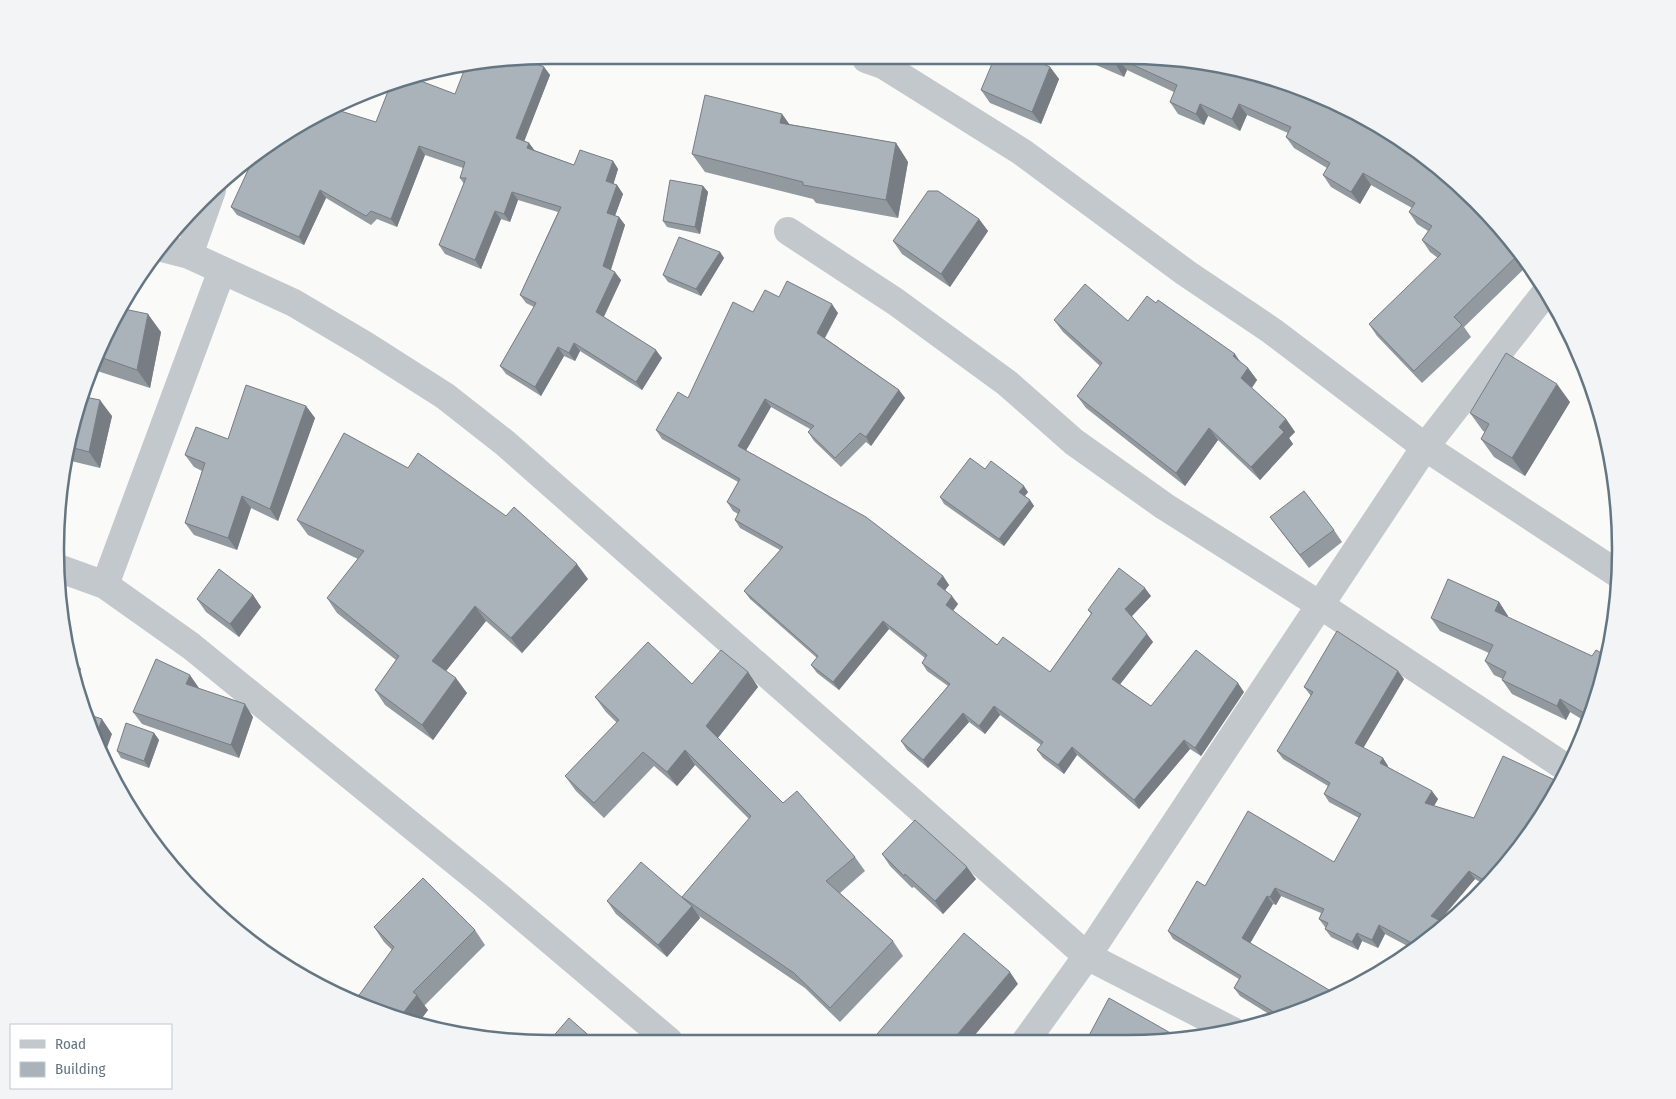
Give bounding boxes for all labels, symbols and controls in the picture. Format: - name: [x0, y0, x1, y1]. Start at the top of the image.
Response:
- legend: [10, 1024, 172, 1089]
- text: Road: [55, 1035, 86, 1053]
- text: Building: [55, 1060, 106, 1078]

